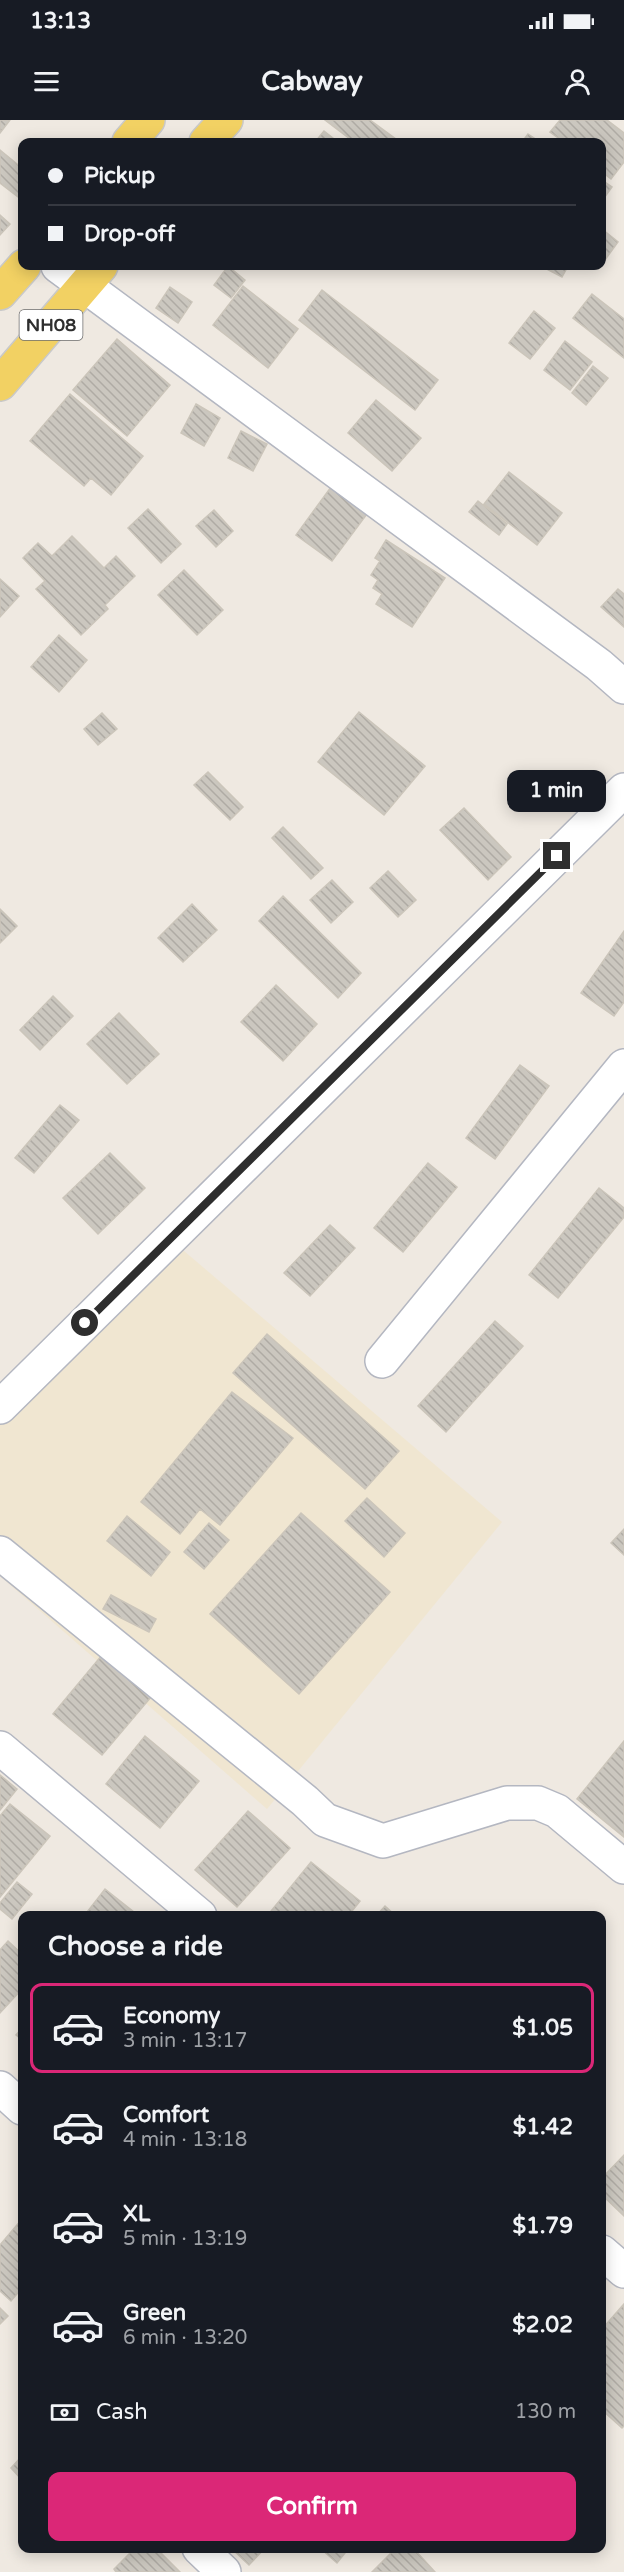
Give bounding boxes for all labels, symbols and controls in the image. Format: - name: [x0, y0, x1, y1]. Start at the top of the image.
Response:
- text: 13:13: [30, 8, 91, 34]
- icon: menu: [30, 65, 63, 98]
- text: Cabway: [261, 65, 363, 98]
- icon: person: [561, 65, 594, 98]
- text: Pickup: [84, 163, 155, 189]
- text: Drop-off: [84, 221, 175, 247]
- road number: NH08: [20, 310, 82, 340]
- callout: 1 min: [508, 769, 606, 811]
- text: 1 min: [530, 779, 583, 803]
- route end: [543, 842, 570, 869]
- route start: [71, 1309, 98, 1336]
- text: Choose a ride: [48, 1930, 223, 1963]
- icon: car: [51, 2001, 105, 2055]
- text: Economy: [123, 2003, 220, 2029]
- text: $1.05: [512, 2015, 573, 2041]
- text: 3 min · 13:17: [123, 2029, 247, 2053]
- icon: car: [51, 2100, 105, 2154]
- text: Comfort: [123, 2102, 209, 2128]
- text: $1.42: [513, 2114, 573, 2140]
- text: 4 min · 13:18: [123, 2128, 247, 2152]
- icon: car: [51, 2199, 105, 2253]
- text: XL: [123, 2201, 150, 2227]
- text: $1.79: [512, 2213, 573, 2239]
- text: 5 min · 13:19: [123, 2227, 247, 2251]
- icon: car: [51, 2298, 105, 2352]
- text: Green: [123, 2300, 186, 2326]
- text: $2.02: [512, 2312, 573, 2338]
- text: 6 min · 13:20: [123, 2326, 247, 2350]
- icon: cash: [48, 2396, 81, 2429]
- text: Cash: [96, 2399, 148, 2425]
- text: 130 m: [515, 2400, 576, 2424]
- button: Confirm: [48, 2472, 576, 2541]

